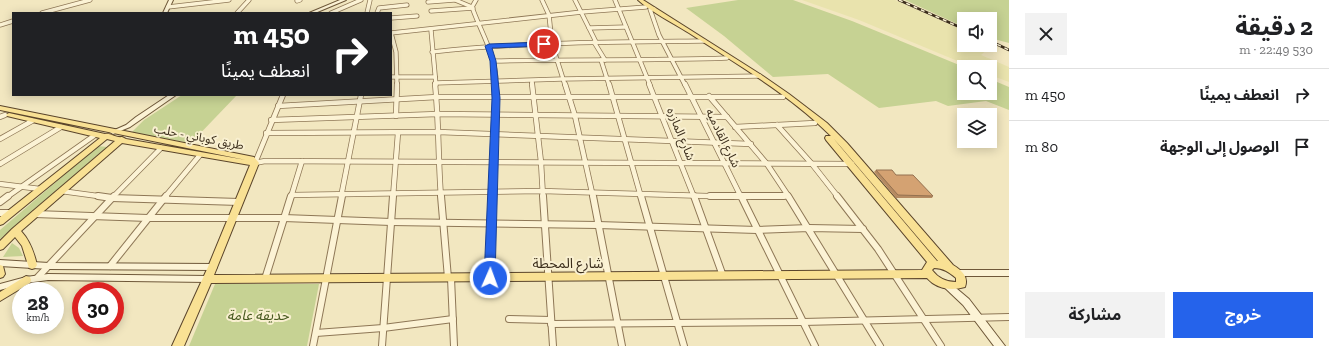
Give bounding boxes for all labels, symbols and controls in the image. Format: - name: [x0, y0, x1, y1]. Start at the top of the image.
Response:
- map controls: [957, 12, 997, 148]
- button: sound: [957, 12, 997, 52]
- text: 2 دقيقة: [1235, 12, 1313, 41]
- button: close: [1025, 13, 1067, 55]
- text: 450 m: [234, 18, 310, 51]
- pin: [527, 27, 561, 61]
- icon: right: [324, 28, 376, 80]
- icon: arrive: [533, 33, 555, 55]
- text: 530 m · 22:49: [1239, 42, 1313, 57]
- text: انعطف يمينًا: [221, 60, 310, 82]
- button: search: [957, 60, 997, 100]
- icon: right: [1291, 84, 1313, 106]
- text: 450 m: [1025, 86, 1066, 104]
- text: انعطف يمينًا: [1199, 86, 1279, 104]
- street label: شارع المازره: [662, 106, 698, 163]
- street label: شارع القادميه: [701, 106, 743, 171]
- button: layers: [957, 108, 997, 148]
- street label: طريق كوباني - حلب: [152, 121, 245, 155]
- icon: arrive: [1291, 136, 1313, 158]
- text: 80 m: [1025, 138, 1058, 156]
- text: الوصول إلى الوجهة: [1160, 138, 1279, 156]
- street label: شارع المحطة: [532, 255, 604, 274]
- position arrow: [469, 257, 511, 299]
- speed limit sign: 30: [72, 282, 124, 334]
- text: 28: [27, 291, 49, 315]
- button: مشاركة: [1025, 292, 1165, 338]
- button: خروج: [1173, 292, 1313, 338]
- park label: حديقة عامة: [227, 307, 290, 324]
- text: km/h: [27, 312, 49, 324]

